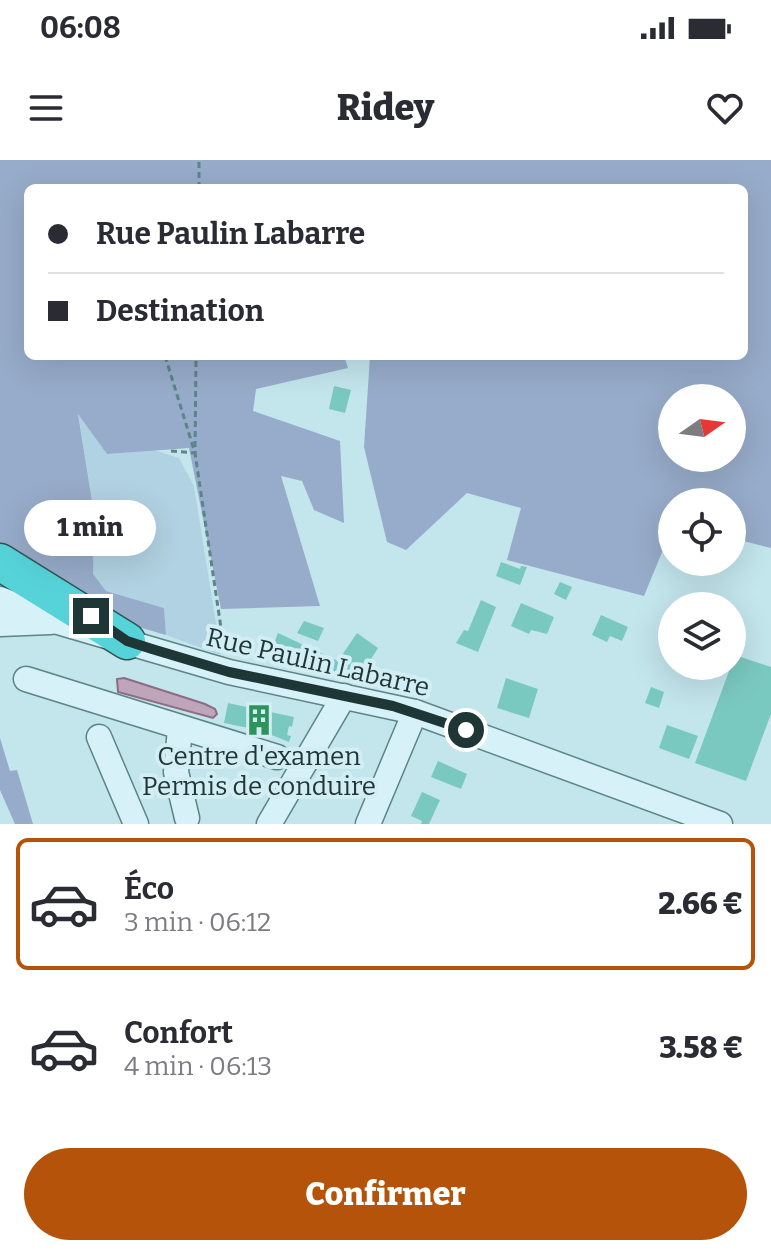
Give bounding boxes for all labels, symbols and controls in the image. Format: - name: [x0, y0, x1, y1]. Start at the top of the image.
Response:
- text: 06:08: [40, 10, 121, 46]
- icon: menu: [24, 86, 68, 130]
- text: Ridey: [337, 86, 434, 130]
- icon: heart: [703, 86, 747, 130]
- text: Rue Paulin Labarre: [96, 216, 365, 252]
- text: Destination: [96, 293, 264, 329]
- north arrow: [658, 384, 746, 472]
- map controls: [658, 384, 746, 680]
- button: locate: [658, 488, 746, 576]
- callout: 1 min: [25, 500, 157, 556]
- text: 1 min: [57, 512, 123, 543]
- button: layers: [658, 592, 746, 680]
- route end: [73, 598, 109, 634]
- street label: Rue Paulin Labarre: [203, 622, 432, 703]
- building icon: Centre d'examen Permis de conduire: [242, 703, 276, 737]
- route start: [448, 712, 484, 748]
- place label: Centre d'examen Permis de conduire: [142, 741, 376, 802]
- icon: car: [28, 868, 100, 940]
- text: Éco: [124, 871, 174, 907]
- text: 2.66 €: [658, 886, 743, 922]
- text: 3 min · 06:12: [124, 907, 271, 938]
- icon: car: [28, 1012, 100, 1084]
- text: Confort: [124, 1015, 233, 1051]
- text: 3.58 €: [659, 1030, 743, 1066]
- text: 4 min · 06:13: [124, 1051, 272, 1082]
- button: Confirmer: [24, 1148, 747, 1240]

